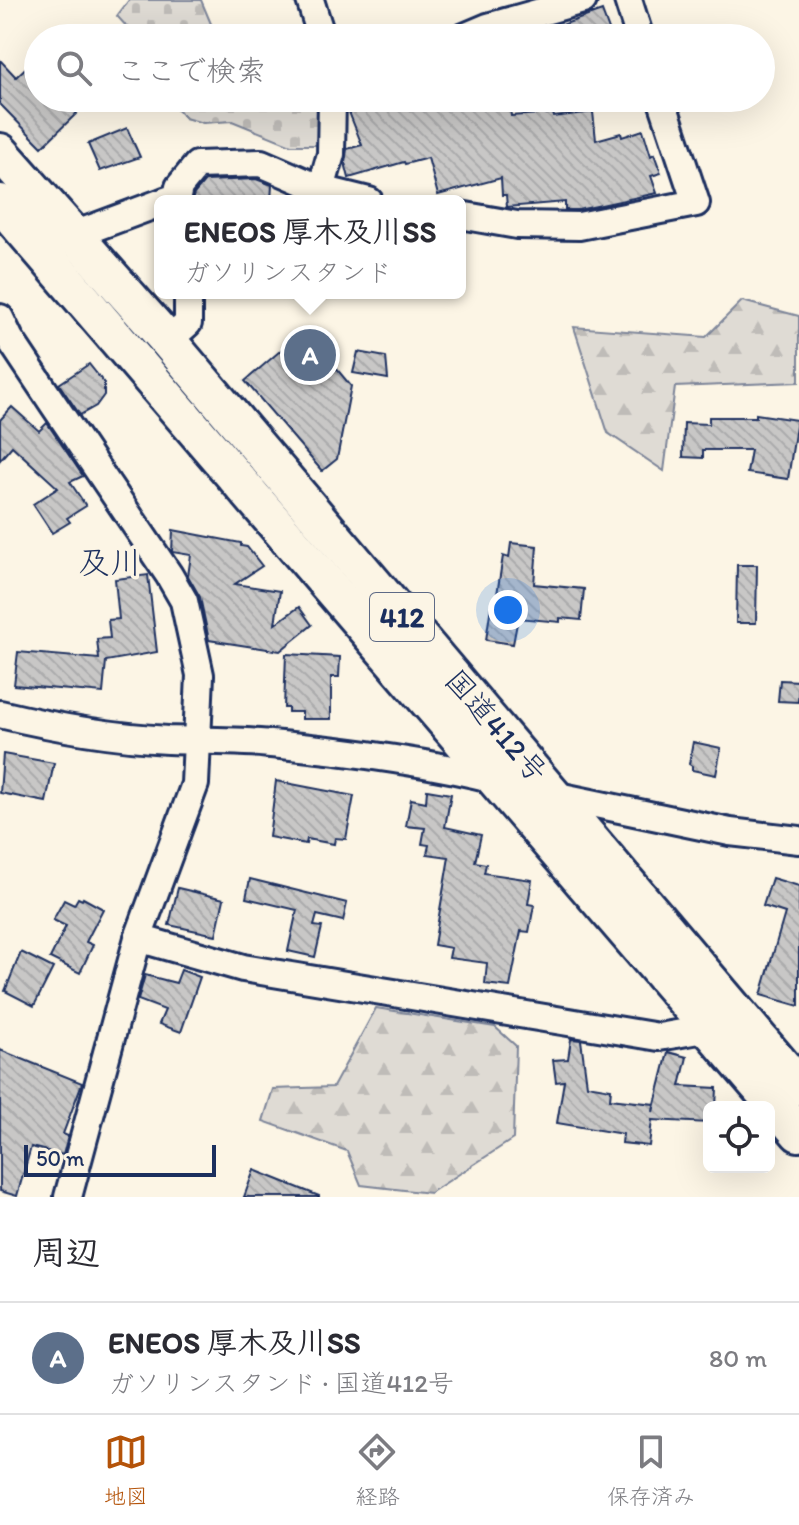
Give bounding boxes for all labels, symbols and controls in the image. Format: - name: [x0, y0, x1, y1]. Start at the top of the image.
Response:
- search box: [24, 24, 775, 112]
- icon: search: [52, 46, 96, 90]
- text: ここで検索: [116, 52, 266, 89]
- popup: [154, 195, 466, 299]
- text: ENEOS 厚木及川SS: [184, 213, 436, 250]
- text: ガソリンスタンド: [184, 256, 392, 288]
- pin: A: [284, 325, 336, 385]
- district label: 及川: [78, 543, 142, 581]
- your location: [488, 590, 528, 630]
- road number: 412: [370, 593, 434, 641]
- street label: 国道412号: [437, 662, 556, 790]
- map controls: [703, 1101, 775, 1173]
- button: locate: [703, 1101, 775, 1173]
- scale bar: [24, 1141, 216, 1177]
- text: 50 m: [36, 1145, 85, 1172]
- text: 周辺: [32, 1232, 100, 1273]
- text: ENEOS 厚木及川SS: [108, 1324, 361, 1361]
- text: A: [50, 1342, 66, 1374]
- text: 80 m: [709, 1342, 767, 1374]
- text: ガソリンスタンド · 国道412号: [108, 1367, 454, 1399]
- tab: 地図: [104, 1430, 148, 1510]
- tab: 経路: [355, 1430, 399, 1510]
- tab: 保存済み: [607, 1430, 695, 1510]

